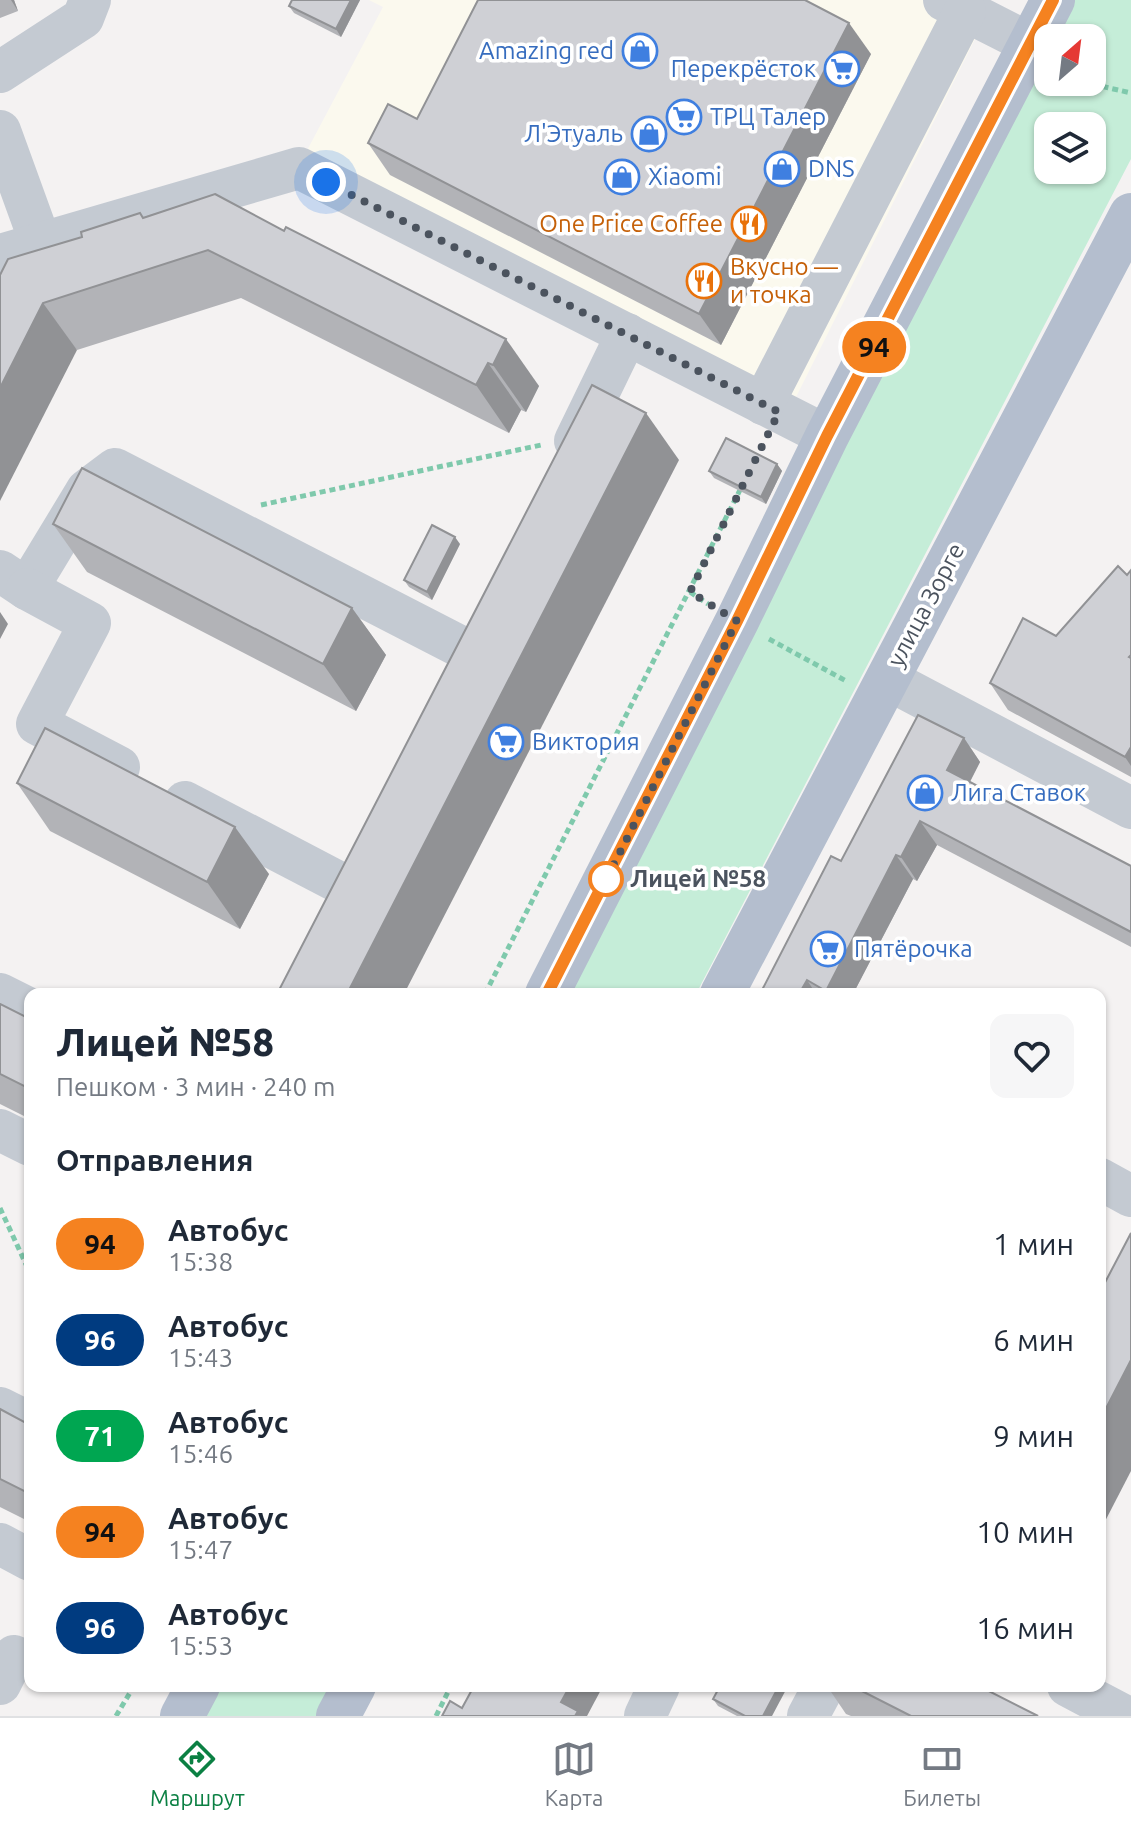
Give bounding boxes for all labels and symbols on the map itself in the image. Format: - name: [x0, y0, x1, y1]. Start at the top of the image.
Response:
- north arrow: [1034, 24, 1106, 96]
- shop icon: Amazing red: [621, 32, 659, 70]
- place label: Amazing red: [479, 37, 614, 64]
- supermarket icon: Перекрёсток: [823, 50, 861, 88]
- place label: Перекрёсток: [671, 55, 816, 82]
- supermarket icon: ТРЦ Талер: [665, 98, 703, 136]
- place label: ТРЦ Талер: [710, 103, 826, 130]
- shop icon: Л'Этуаль: [630, 115, 668, 153]
- place label: Л'Этуаль: [524, 120, 623, 147]
- shop icon: DNS: [763, 150, 801, 188]
- place label: DNS: [808, 155, 855, 182]
- shop icon: Xiaomi: [603, 158, 641, 196]
- your location: [306, 162, 346, 202]
- place label: Xiaomi: [648, 163, 722, 190]
- restaurant icon: One Price Coffee: [730, 205, 768, 243]
- place label: One Price Coffee: [539, 210, 723, 237]
- place label: Вкусно — и точка: [730, 253, 838, 308]
- restaurant icon: Вкусно — и точка: [685, 262, 723, 300]
- line badge: 94: [838, 321, 910, 373]
- street label: улица Зорге: [882, 539, 969, 671]
- supermarket icon: Виктория: [487, 723, 525, 761]
- place label: Виктория: [532, 728, 640, 755]
- shop icon: Лига Ставок: [906, 774, 944, 812]
- place label: Лига Ставок: [951, 779, 1086, 806]
- marker: Лицей №58: [589, 862, 623, 896]
- place label: Лицей №58: [630, 865, 766, 892]
- supermarket icon: Пятёрочка: [809, 930, 847, 968]
- place label: Пятёрочка: [854, 935, 973, 962]

